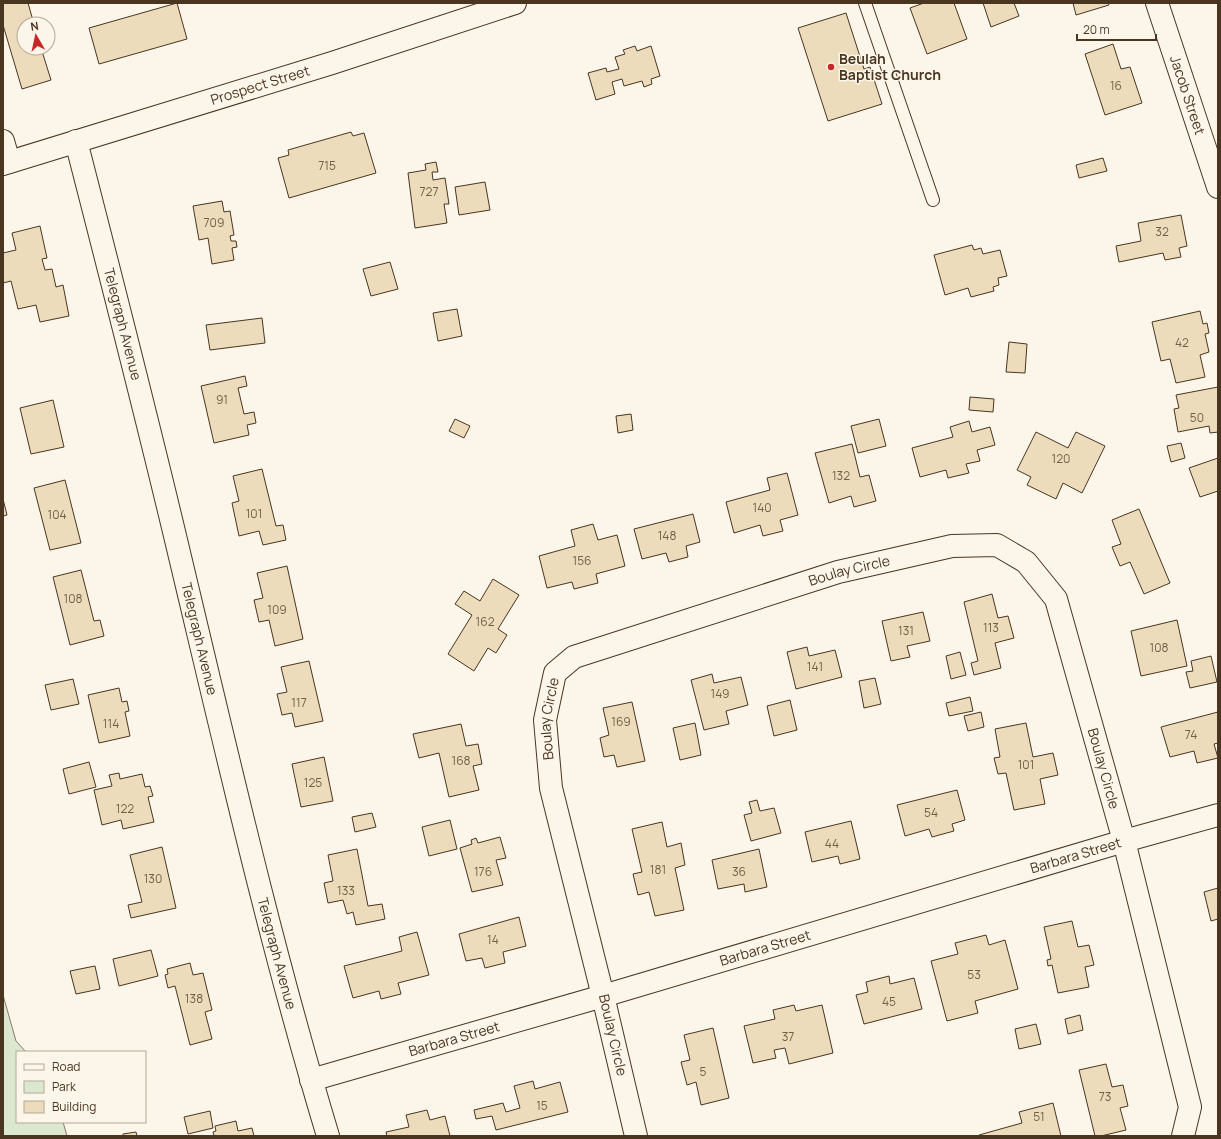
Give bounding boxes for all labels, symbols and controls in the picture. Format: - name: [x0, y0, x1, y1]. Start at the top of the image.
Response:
- north arrow: [16, 16, 56, 56]
- scale bar: [1077, 16, 1156, 42]
- text: N: [29, 18, 40, 34]
- text: 20 m: [1083, 21, 1110, 38]
- place label: Beulah Baptist Church: [839, 49, 941, 84]
- street label: Jacob Street: [1166, 53, 1210, 137]
- street label: Prospect Street: [208, 60, 312, 109]
- marker: Beulah Baptist Church: [826, 62, 836, 72]
- house number: 16: [1110, 77, 1122, 94]
- house number: 715: [318, 157, 336, 174]
- house number: 727: [420, 183, 438, 200]
- house number: 709: [204, 214, 224, 231]
- house number: 32: [1155, 223, 1169, 240]
- street label: Telegraph Avenue: [100, 266, 147, 382]
- house number: 42: [1175, 334, 1189, 351]
- house number: 91: [216, 391, 228, 408]
- house number: 50: [1190, 409, 1204, 426]
- house number: 120: [1052, 450, 1070, 467]
- house number: 132: [832, 467, 850, 484]
- house number: 140: [752, 499, 772, 516]
- house number: 101: [246, 505, 262, 522]
- house number: 104: [47, 506, 67, 523]
- house number: 148: [658, 527, 676, 544]
- street label: Boulay Circle: [806, 550, 892, 590]
- house number: 156: [572, 552, 592, 569]
- street label: Telegraph Avenue: [177, 581, 223, 697]
- house number: 108: [64, 590, 83, 607]
- house number: 109: [267, 601, 287, 618]
- house number: 162: [476, 613, 495, 630]
- house number: 113: [983, 619, 999, 636]
- house number: 131: [898, 622, 914, 639]
- house number: 108: [1150, 639, 1169, 656]
- house number: 141: [807, 658, 823, 675]
- street label: Boulay Circle: [535, 676, 563, 761]
- house number: 149: [710, 685, 730, 702]
- house number: 117: [291, 694, 307, 711]
- house number: 169: [611, 713, 631, 730]
- house number: 114: [103, 715, 119, 732]
- street label: Boulay Circle: [1084, 726, 1125, 811]
- house number: 74: [1185, 726, 1197, 743]
- house number: 168: [451, 752, 471, 769]
- house number: 101: [1018, 756, 1034, 773]
- house number: 125: [304, 774, 322, 791]
- house number: 122: [116, 800, 134, 817]
- house number: 54: [924, 804, 938, 821]
- street label: Barbara Street: [1028, 832, 1124, 877]
- house number: 44: [825, 835, 839, 852]
- house number: 181: [650, 861, 666, 878]
- house number: 176: [474, 863, 492, 880]
- house number: 36: [732, 863, 746, 880]
- house number: 130: [144, 870, 162, 887]
- house number: 133: [337, 882, 355, 899]
- street label: Telegraph Avenue: [254, 895, 301, 1012]
- street label: Barbara Street: [717, 925, 813, 970]
- house number: 14: [487, 931, 499, 948]
- house number: 53: [967, 966, 981, 983]
- house number: 138: [185, 990, 203, 1007]
- street label: Boulay Circle: [595, 992, 632, 1078]
- house number: 45: [882, 993, 896, 1010]
- street label: Barbara Street: [406, 1016, 502, 1060]
- house number: 37: [782, 1028, 794, 1045]
- legend: [16, 1051, 146, 1123]
- text: Road: [52, 1058, 80, 1075]
- house number: 5: [700, 1063, 707, 1080]
- text: Park: [52, 1078, 77, 1095]
- house number: 73: [1099, 1088, 1111, 1105]
- house number: 15: [536, 1097, 548, 1114]
- text: Building: [52, 1098, 96, 1115]
- house number: 51: [1033, 1108, 1045, 1125]

